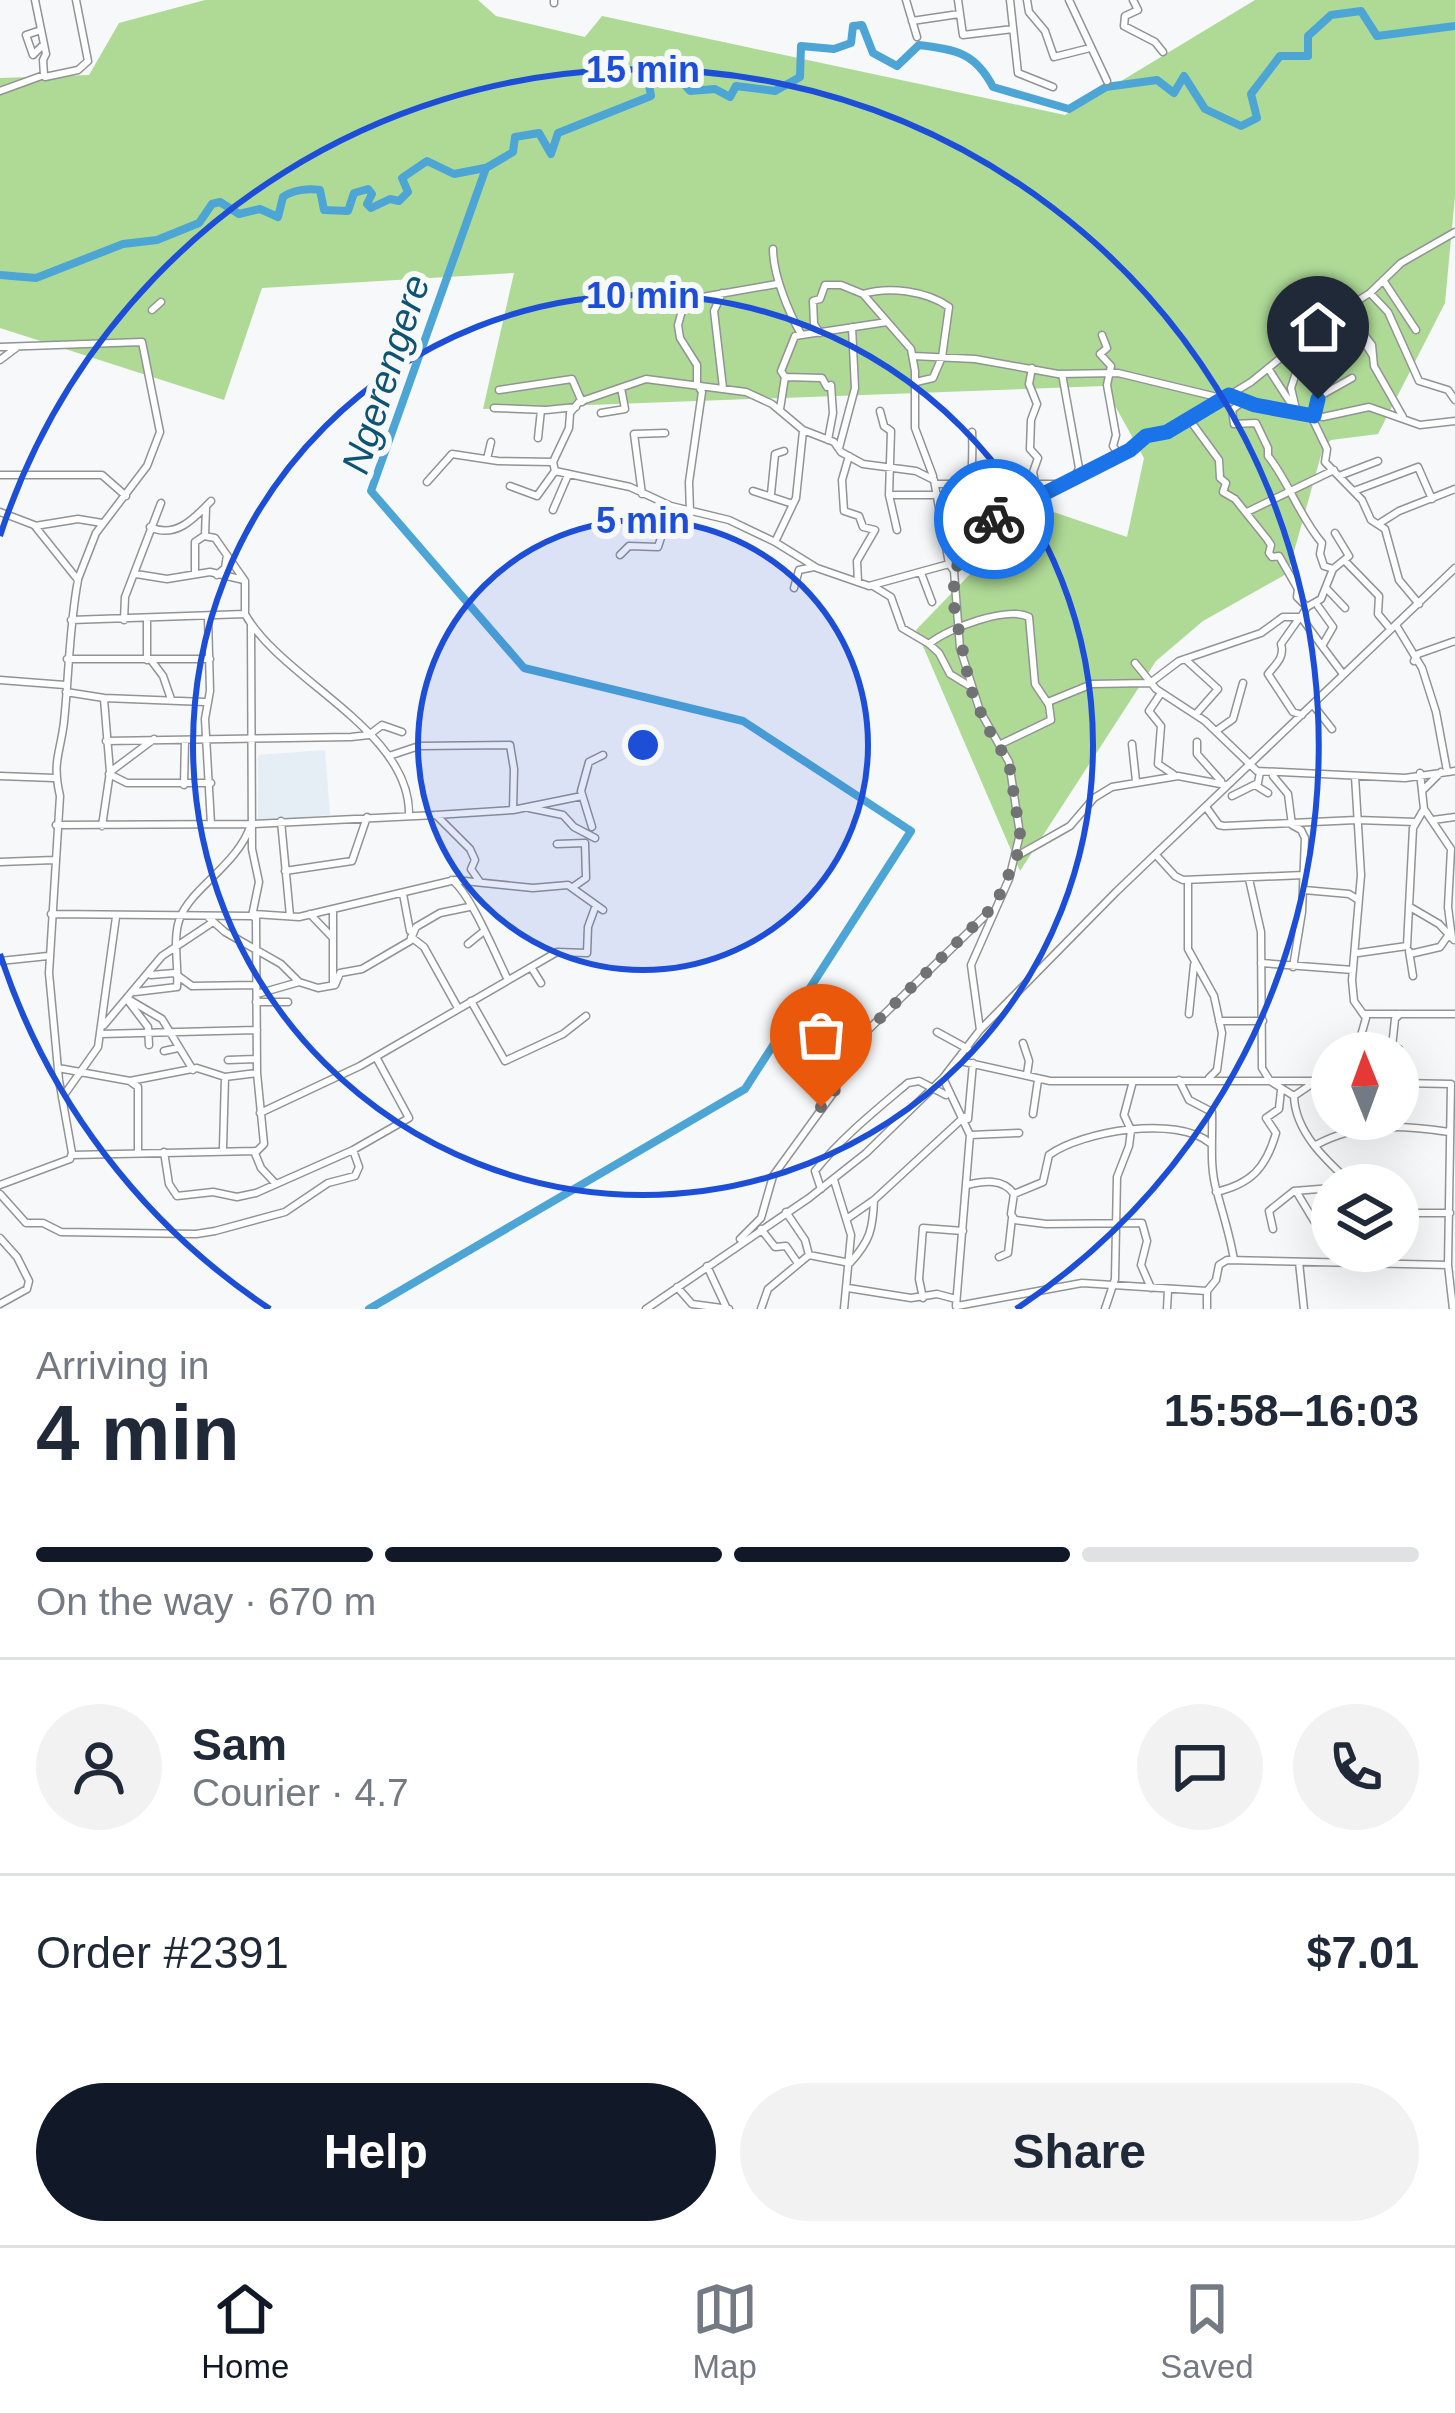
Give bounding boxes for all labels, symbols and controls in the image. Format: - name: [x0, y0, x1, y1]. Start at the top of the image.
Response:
- text: 15 min: [586, 49, 700, 90]
- water label: Ngerengere: [333, 270, 438, 479]
- text: 10 min: [586, 275, 700, 316]
- pin: [1267, 276, 1369, 399]
- icon: home: [1285, 294, 1351, 360]
- courier: [934, 459, 1054, 579]
- icon: bike: [961, 486, 1027, 552]
- text: 5 min: [596, 500, 690, 541]
- centre of rings: [622, 724, 664, 766]
- pin: [770, 984, 872, 1107]
- icon: bag: [788, 1002, 854, 1068]
- north arrow: [1311, 1032, 1419, 1140]
- map controls: [1311, 1032, 1419, 1272]
- button: layers: [1311, 1164, 1419, 1272]
- text: Arriving in: [36, 1344, 209, 1387]
- text: 15:58–16:03: [1164, 1385, 1419, 1436]
- text: 4 min: [36, 1389, 240, 1477]
- text: On the way · 670 m: [36, 1580, 376, 1623]
- button: person: [36, 1704, 162, 1830]
- button: chat: [1137, 1704, 1263, 1830]
- button: phone: [1293, 1704, 1419, 1830]
- text: Sam: [192, 1719, 287, 1770]
- text: Courier · 4.7: [192, 1771, 409, 1814]
- text: Order #2391: [36, 1927, 289, 1978]
- text: $7.01: [1306, 1927, 1419, 1978]
- button: Help: [36, 2083, 716, 2221]
- button: Share: [740, 2083, 1419, 2221]
- tab: Home: [201, 2276, 289, 2386]
- tab: Map: [692, 2276, 758, 2386]
- tab: Saved: [1160, 2276, 1254, 2386]

